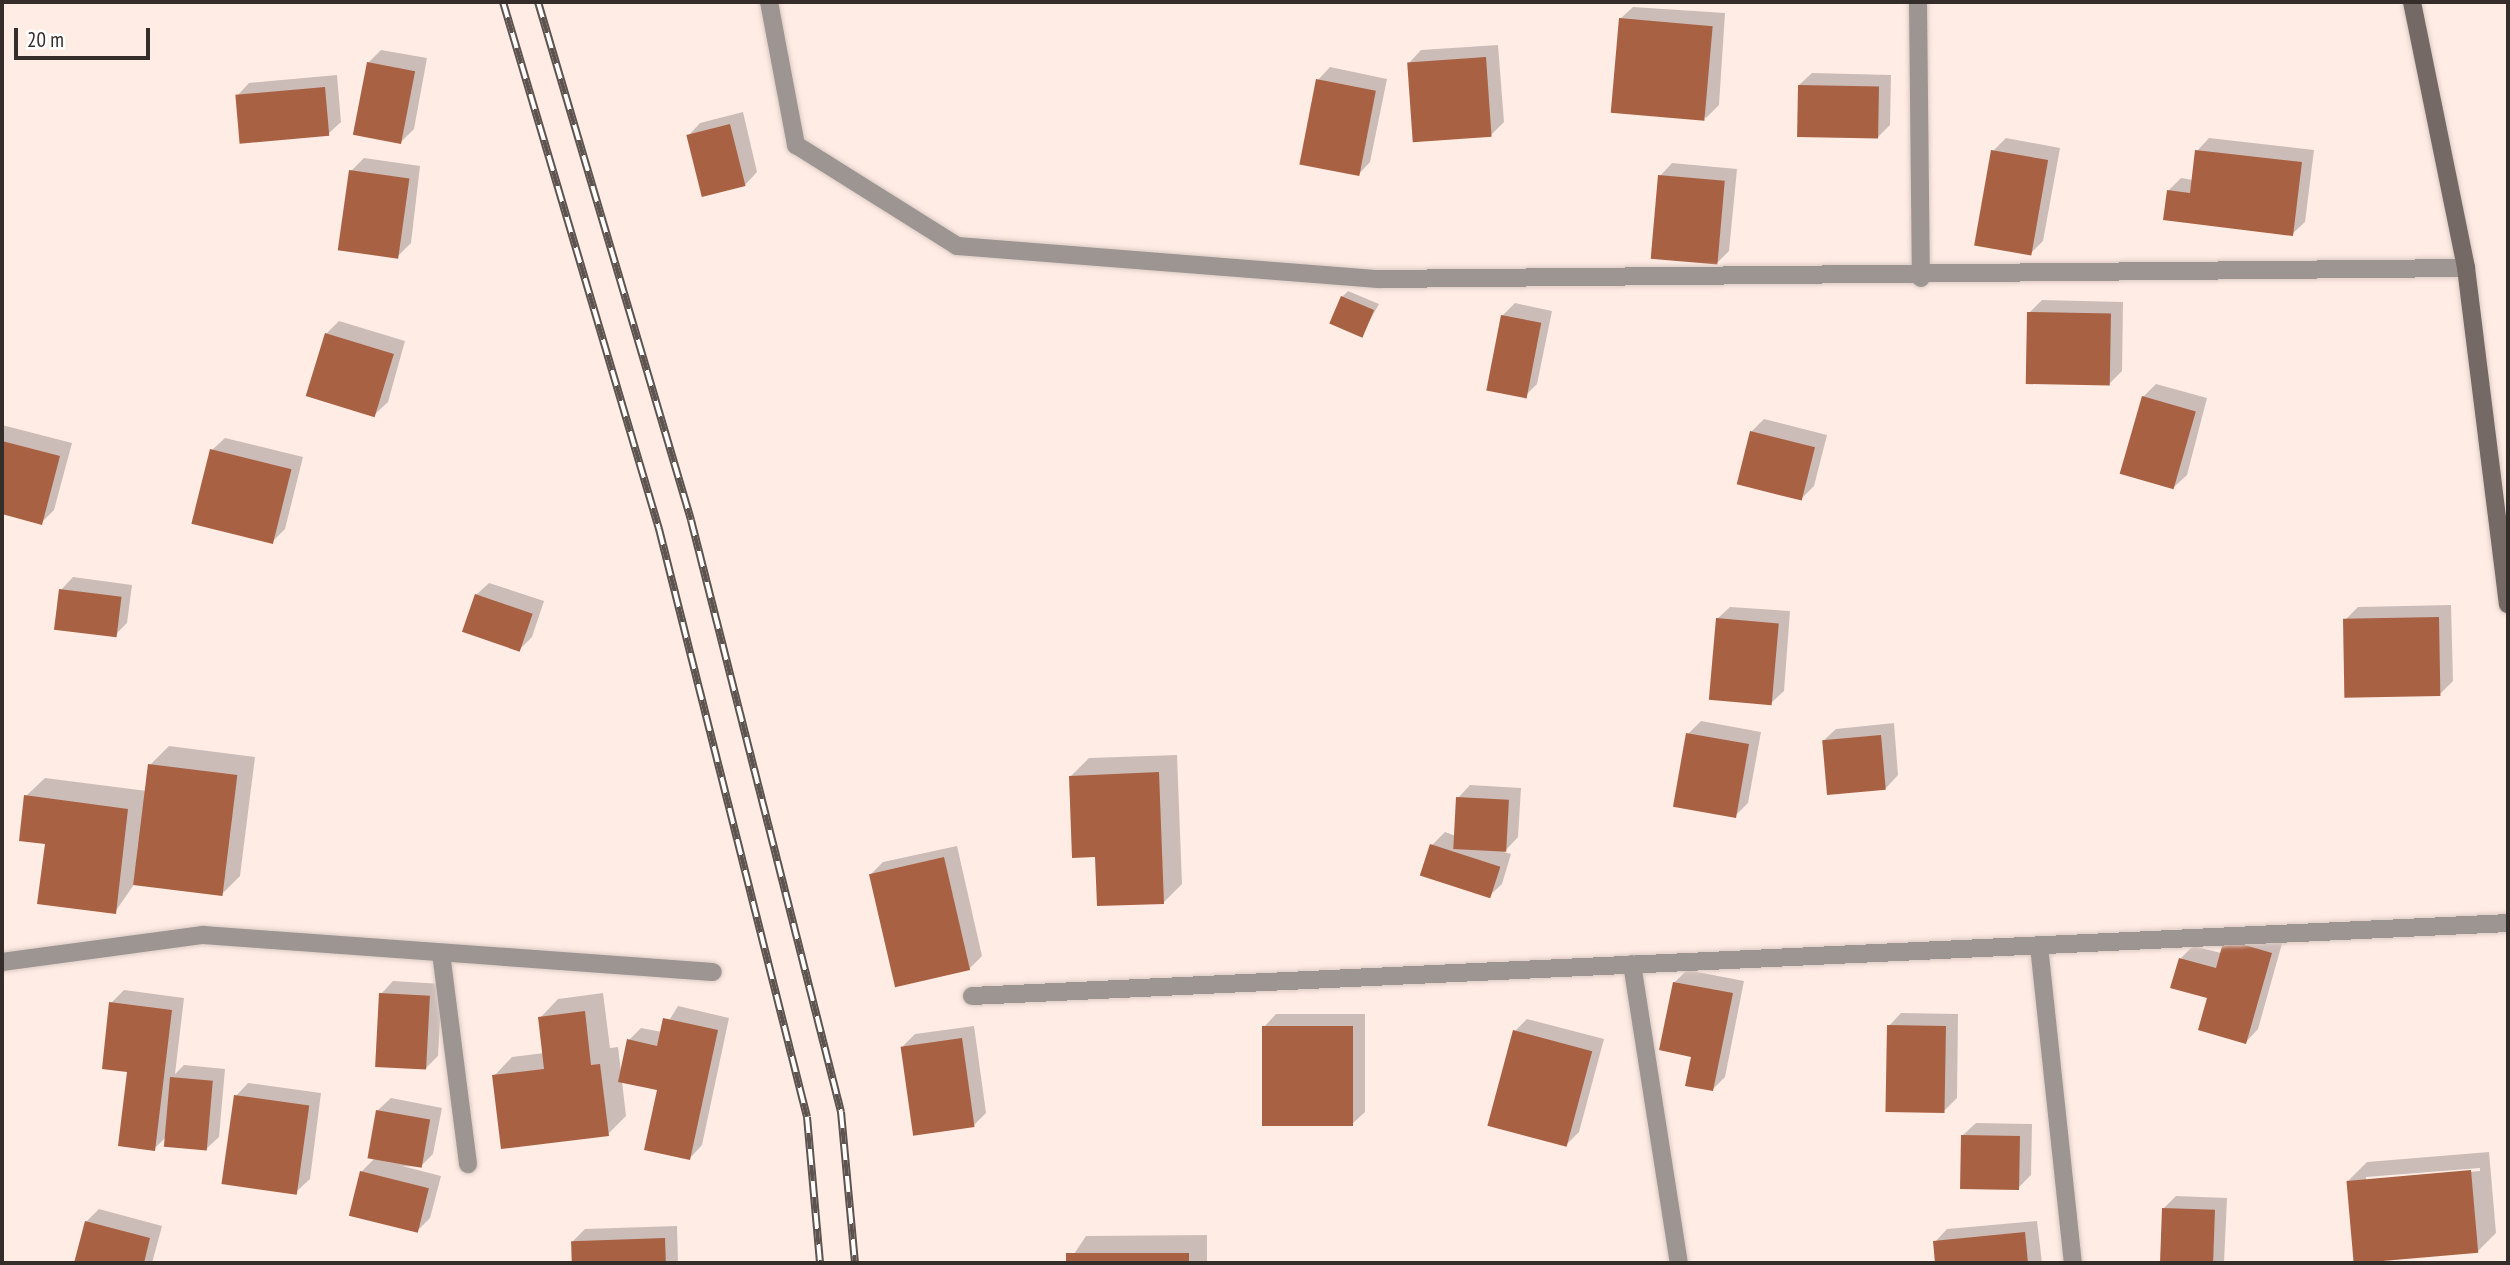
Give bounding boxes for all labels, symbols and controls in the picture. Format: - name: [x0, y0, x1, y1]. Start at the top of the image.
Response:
- scale bar: [18, 14, 154, 58]
- text: 20 m: [27, 26, 64, 53]

